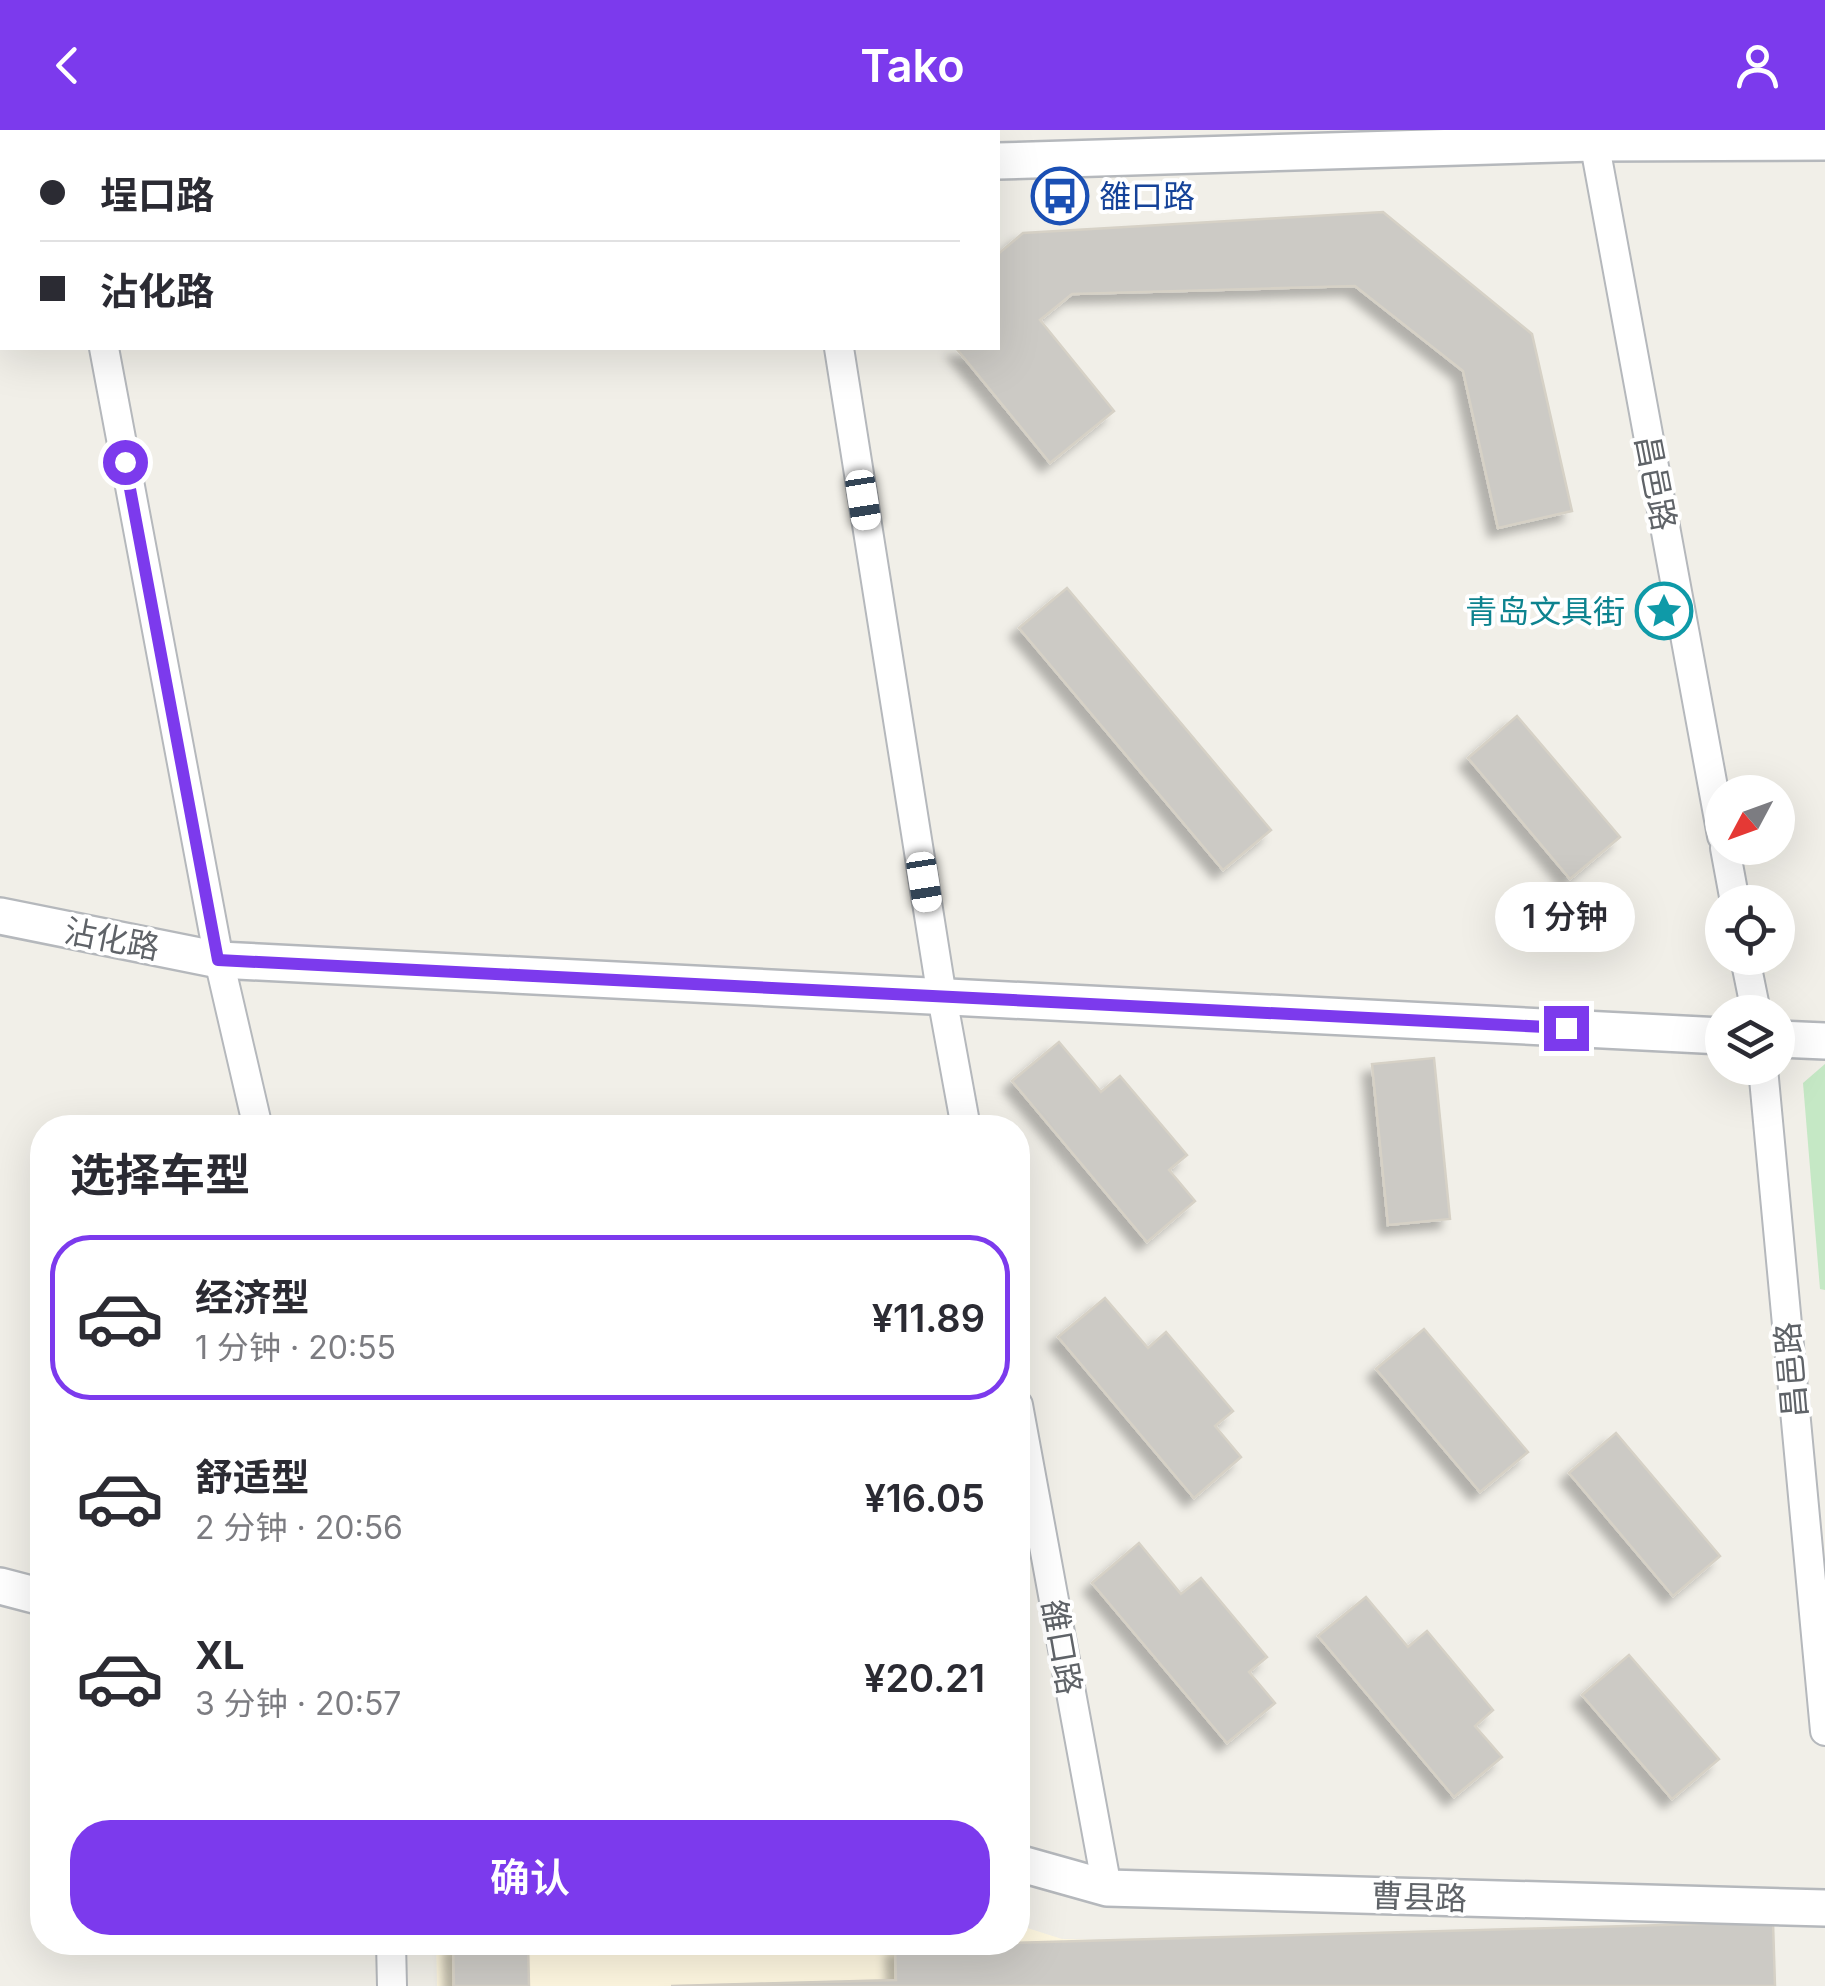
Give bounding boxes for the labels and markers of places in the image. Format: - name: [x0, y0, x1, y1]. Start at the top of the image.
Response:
- bus stop icon: 雒口路: [1030, 166, 1090, 226]
- place label: 雒口路: [1099, 177, 1195, 216]
- place icon: 青岛文具街: [1634, 581, 1694, 641]
- place label: 青岛文具街: [1465, 592, 1625, 631]

